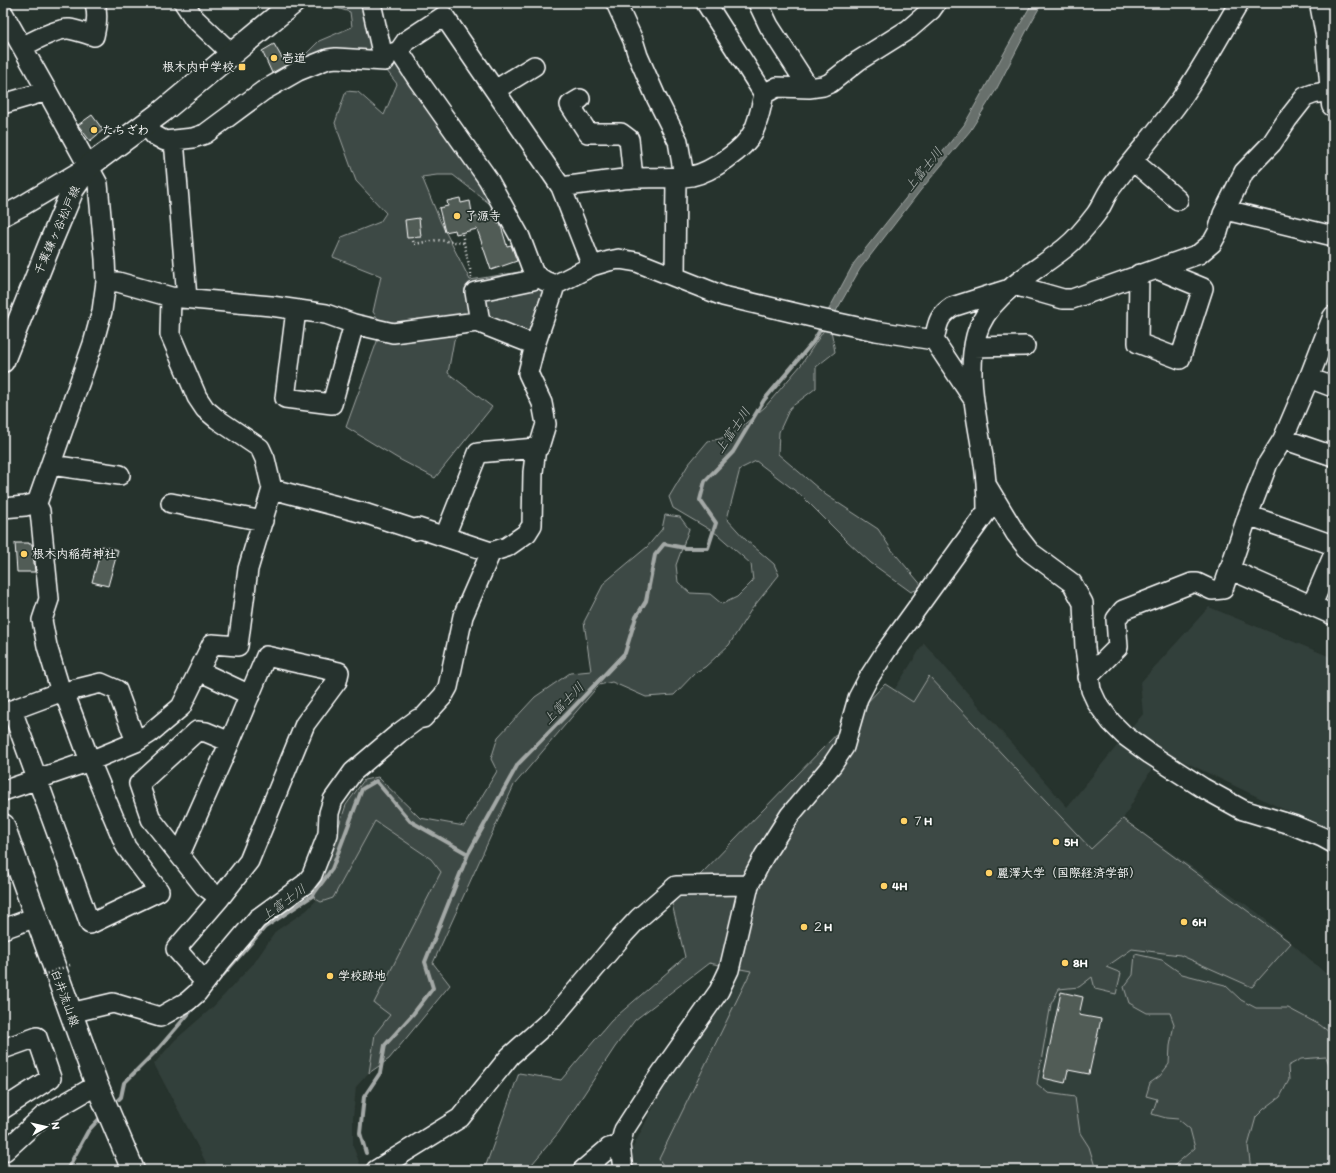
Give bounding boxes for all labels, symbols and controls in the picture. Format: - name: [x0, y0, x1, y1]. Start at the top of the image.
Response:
- place label: 壱道: [282, 51, 306, 65]
- marker: 壱道: [269, 53, 279, 63]
- place label: 根木内中学校: [162, 60, 234, 74]
- marker: 根木内中学校: [237, 62, 247, 72]
- place label: たちざわ: [102, 123, 150, 137]
- marker: たちざわ: [89, 125, 99, 135]
- water label: 上富士川: [901, 144, 946, 194]
- street label: 千葉鎌ヶ谷松戸線: [31, 183, 83, 277]
- place label: 了源寺: [465, 209, 501, 223]
- marker: 了源寺: [452, 211, 462, 221]
- water label: 上富士川: [712, 405, 753, 456]
- place label: 根木内稲荷神社: [32, 547, 116, 561]
- marker: 根木内稲荷神社: [19, 549, 29, 559]
- water label: 上富士川: [540, 679, 587, 727]
- place label: ７H: [912, 814, 932, 828]
- marker: ７H: [899, 816, 909, 826]
- place label: 5H: [1064, 835, 1079, 849]
- marker: 5H: [1051, 837, 1061, 847]
- place label: 麗澤大学（国際経済学部）: [997, 866, 1141, 880]
- marker: 麗澤大学（国際経済学部）: [984, 868, 994, 878]
- place label: 4H: [892, 879, 908, 893]
- water label: 上富士川: [258, 881, 309, 924]
- marker: 4H: [879, 881, 889, 891]
- place label: 6H: [1192, 915, 1207, 929]
- marker: 6H: [1179, 917, 1189, 927]
- place label: ２H: [812, 920, 832, 934]
- marker: ２H: [799, 922, 809, 932]
- place label: 8H: [1073, 956, 1088, 970]
- marker: 8H: [1060, 958, 1070, 968]
- street label: 白井流山線: [48, 967, 82, 1029]
- place label: 学校跡地: [338, 969, 386, 983]
- marker: 学校跡地: [325, 971, 335, 981]
- north arrow: [26, 1107, 66, 1147]
- text: N: [48, 1121, 62, 1130]

